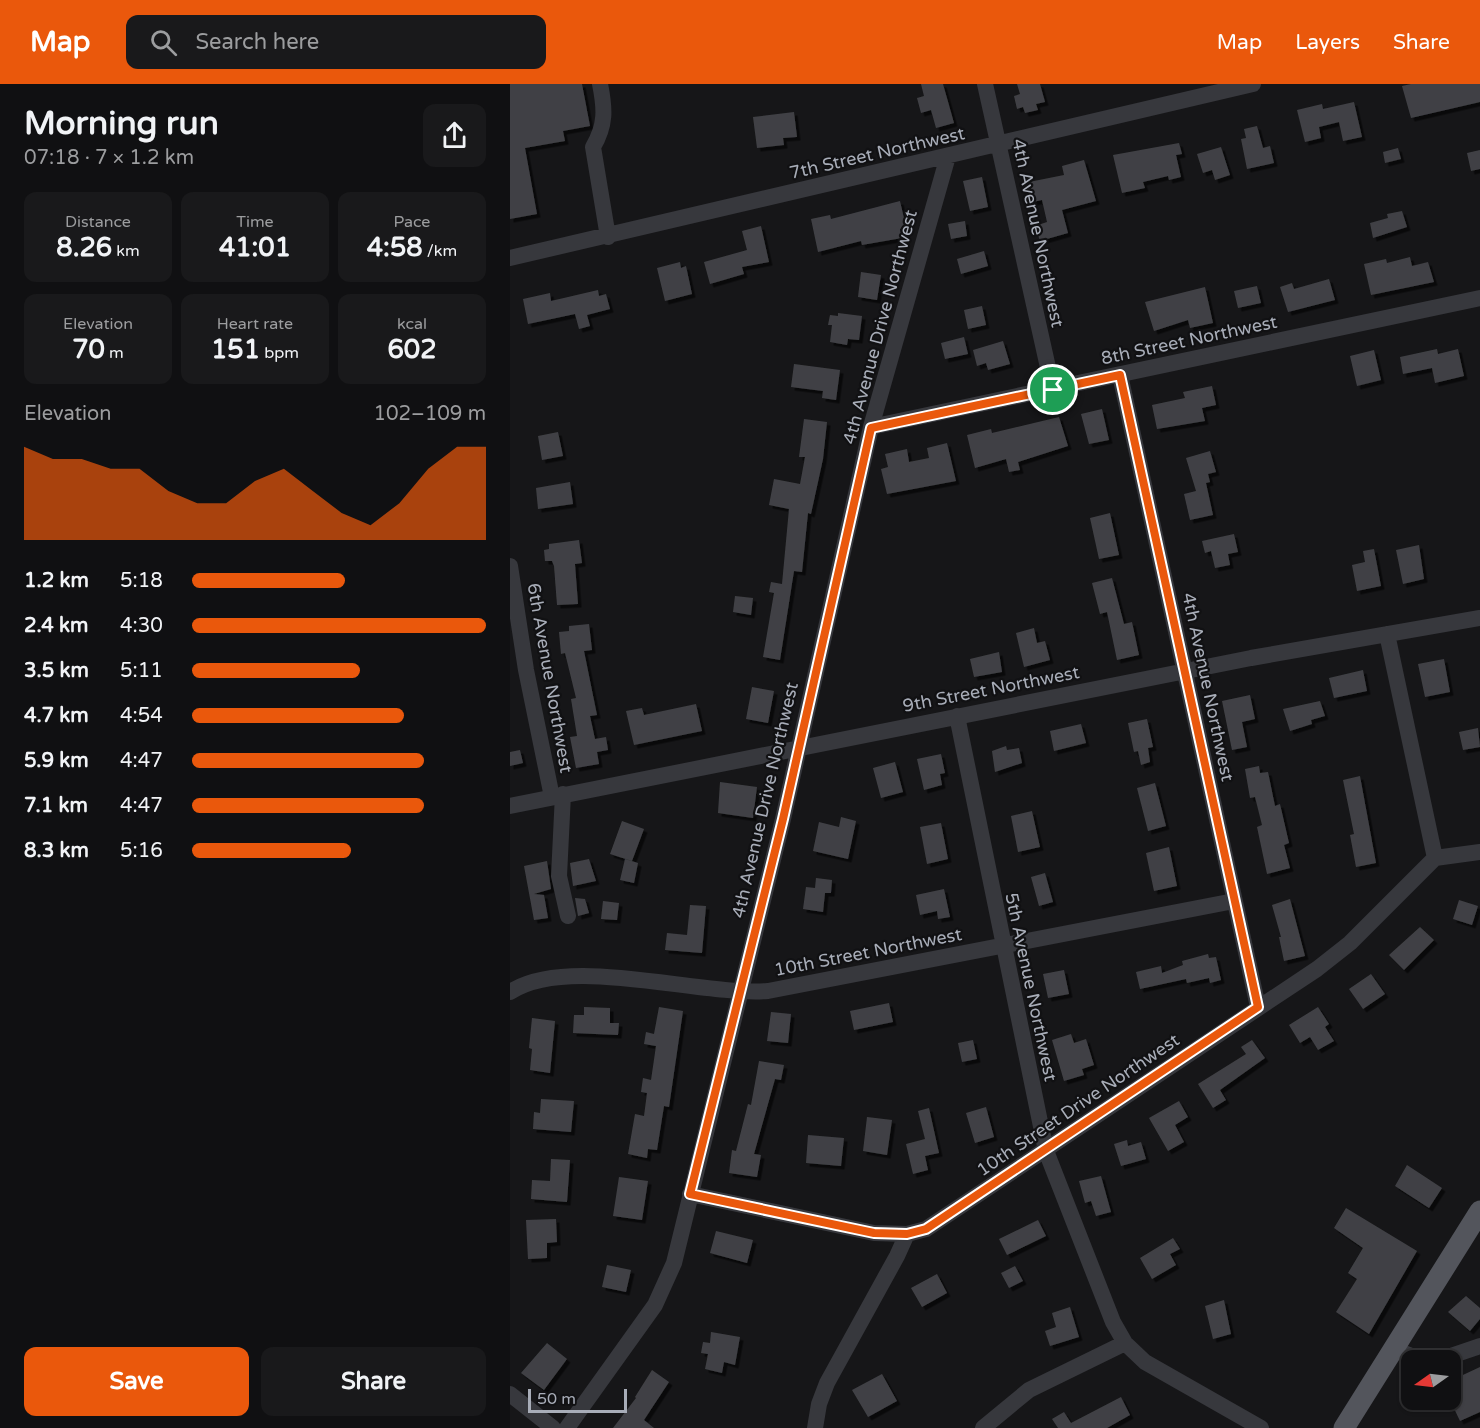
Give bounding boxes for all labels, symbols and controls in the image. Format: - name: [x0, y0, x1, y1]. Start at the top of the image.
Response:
- search box: [126, 15, 546, 69]
- text: Map: [30, 25, 90, 59]
- icon: search: [147, 26, 180, 59]
- text: Search here: [195, 29, 319, 55]
- text: Map: [1217, 30, 1262, 55]
- text: Layers: [1295, 30, 1360, 55]
- text: Share: [1393, 30, 1450, 55]
- text: Morning run: [24, 104, 219, 143]
- button: share: [423, 104, 486, 167]
- street label: 7th Street Northwest: [787, 122, 967, 184]
- street label: 4th Avenue Northwest: [1007, 137, 1069, 330]
- text: 07:18 · 7 × 1.2 km: [24, 146, 194, 170]
- street label: 4th Avenue Drive Northwest: [838, 207, 922, 446]
- text: Distance: [65, 212, 131, 232]
- text: Time: [236, 212, 274, 232]
- text: Pace: [394, 212, 430, 232]
- text: 8.26: [56, 232, 112, 263]
- text: 41:01: [219, 232, 291, 263]
- text: 4:58: [367, 232, 423, 263]
- text: km: [112, 241, 140, 261]
- text: /km: [423, 241, 457, 261]
- street label: 8th Street Northwest: [1099, 311, 1279, 369]
- text: Elevation: [63, 314, 133, 334]
- text: Heart rate: [217, 314, 293, 334]
- text: kcal: [397, 314, 427, 334]
- text: 70: [72, 334, 105, 365]
- text: 151: [211, 334, 260, 365]
- text: 602: [388, 334, 436, 365]
- text: m: [105, 343, 124, 363]
- text: bpm: [260, 343, 299, 363]
- pin: [1027, 364, 1078, 415]
- icon: arrive: [1036, 373, 1069, 406]
- text: Elevation: [24, 402, 111, 426]
- text: 102–109 m: [373, 402, 486, 426]
- text: 1.2 km: [24, 569, 89, 593]
- text: 5:18: [120, 569, 163, 593]
- street label: 6th Avenue Northwest: [522, 581, 578, 775]
- street label: 4th Avenue Northwest: [1177, 591, 1239, 784]
- text: 2.4 km: [24, 614, 88, 638]
- text: 4:30: [120, 614, 163, 638]
- text: 3.5 km: [24, 659, 89, 683]
- text: 5:11: [120, 659, 163, 683]
- street label: 9th Street Northwest: [901, 661, 1081, 717]
- street label: 4th Avenue Drive Northwest: [727, 680, 803, 920]
- text: 4.7 km: [24, 704, 89, 728]
- text: 4:54: [120, 704, 163, 728]
- text: 5.9 km: [24, 749, 89, 773]
- text: 4:47: [120, 749, 163, 773]
- text: 7.1 km: [24, 794, 88, 818]
- text: 4:47: [120, 794, 163, 818]
- text: 8.3 km: [24, 839, 89, 863]
- text: 5:16: [120, 839, 163, 863]
- street label: 5th Avenue Northwest: [1000, 891, 1062, 1084]
- street label: 10th Street Northwest: [772, 923, 964, 981]
- street label: 10th Street Drive Northwest: [972, 1029, 1184, 1181]
- button: Save: [24, 1347, 249, 1416]
- button: Share: [261, 1347, 486, 1416]
- north arrow: [1401, 1350, 1461, 1410]
- map controls: [1401, 1350, 1461, 1410]
- scale bar: [528, 1386, 627, 1414]
- text: 50 m: [537, 1389, 576, 1409]

